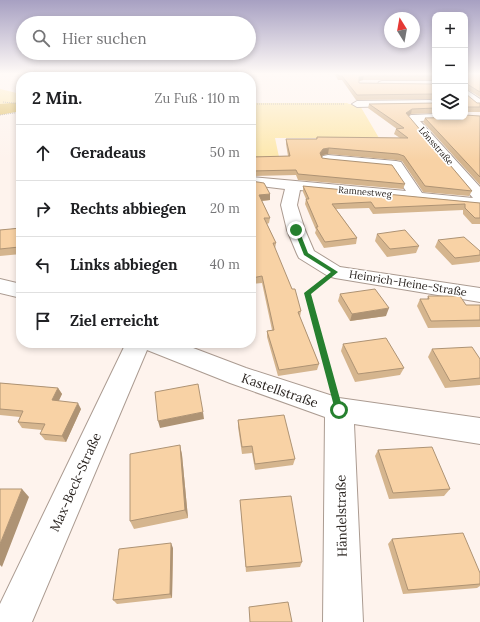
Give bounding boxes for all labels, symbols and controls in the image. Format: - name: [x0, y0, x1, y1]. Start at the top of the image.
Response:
- north arrow: [384, 12, 420, 48]
- map controls: [432, 12, 468, 120]
- button: +: [432, 12, 468, 48]
- search box: [16, 16, 256, 60]
- icon: search: [30, 27, 52, 49]
- text: Hier suchen: [62, 29, 146, 48]
- button: −: [432, 48, 468, 84]
- button: layers: [432, 84, 468, 120]
- text: 2 Min.: [32, 87, 82, 109]
- text: Zu Fuß · 110 m: [155, 90, 240, 107]
- street label: Lönsstraße: [417, 124, 456, 167]
- icon: ahead: [32, 142, 54, 164]
- text: Geradeaus: [70, 143, 146, 162]
- text: 50 m: [210, 144, 240, 161]
- street label: Ramnestweg: [338, 184, 393, 199]
- icon: right: [32, 198, 54, 220]
- text: Rechts abbiegen: [70, 199, 186, 218]
- text: 20 m: [210, 200, 240, 217]
- route end: [287, 221, 305, 239]
- icon: left: [32, 254, 54, 276]
- text: Links abbiegen: [70, 255, 178, 274]
- text: 40 m: [210, 256, 240, 273]
- street label: Heinrich-Heine-Straße: [348, 267, 468, 299]
- icon: arrive: [32, 310, 54, 332]
- text: Ziel erreicht: [70, 311, 159, 330]
- street label: Kastellstraße: [239, 369, 320, 412]
- route start: [330, 401, 348, 419]
- street label: Max-Beck-Straße: [46, 430, 105, 534]
- street label: Händelstraße: [332, 475, 351, 557]

